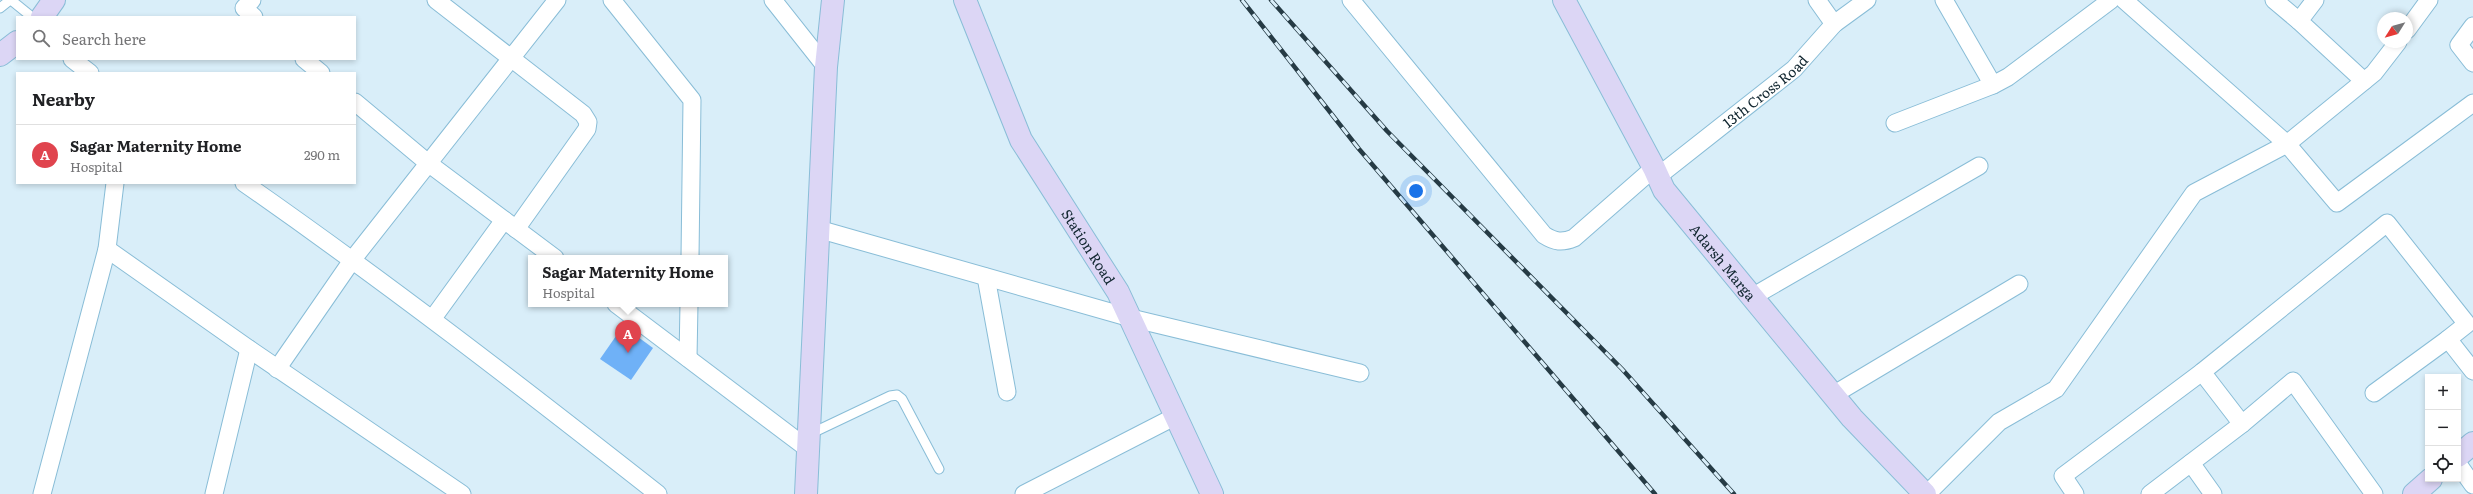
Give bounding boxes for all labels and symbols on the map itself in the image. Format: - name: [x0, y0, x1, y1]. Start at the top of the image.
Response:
- north arrow: [2377, 12, 2413, 48]
- street label: 13th Cross Road: [1718, 50, 1812, 132]
- your location: [1406, 181, 1426, 201]
- street label: Station Road: [1057, 205, 1121, 288]
- street label: Adarsh Marga: [1686, 219, 1761, 305]
- pin: A: [615, 320, 641, 353]

